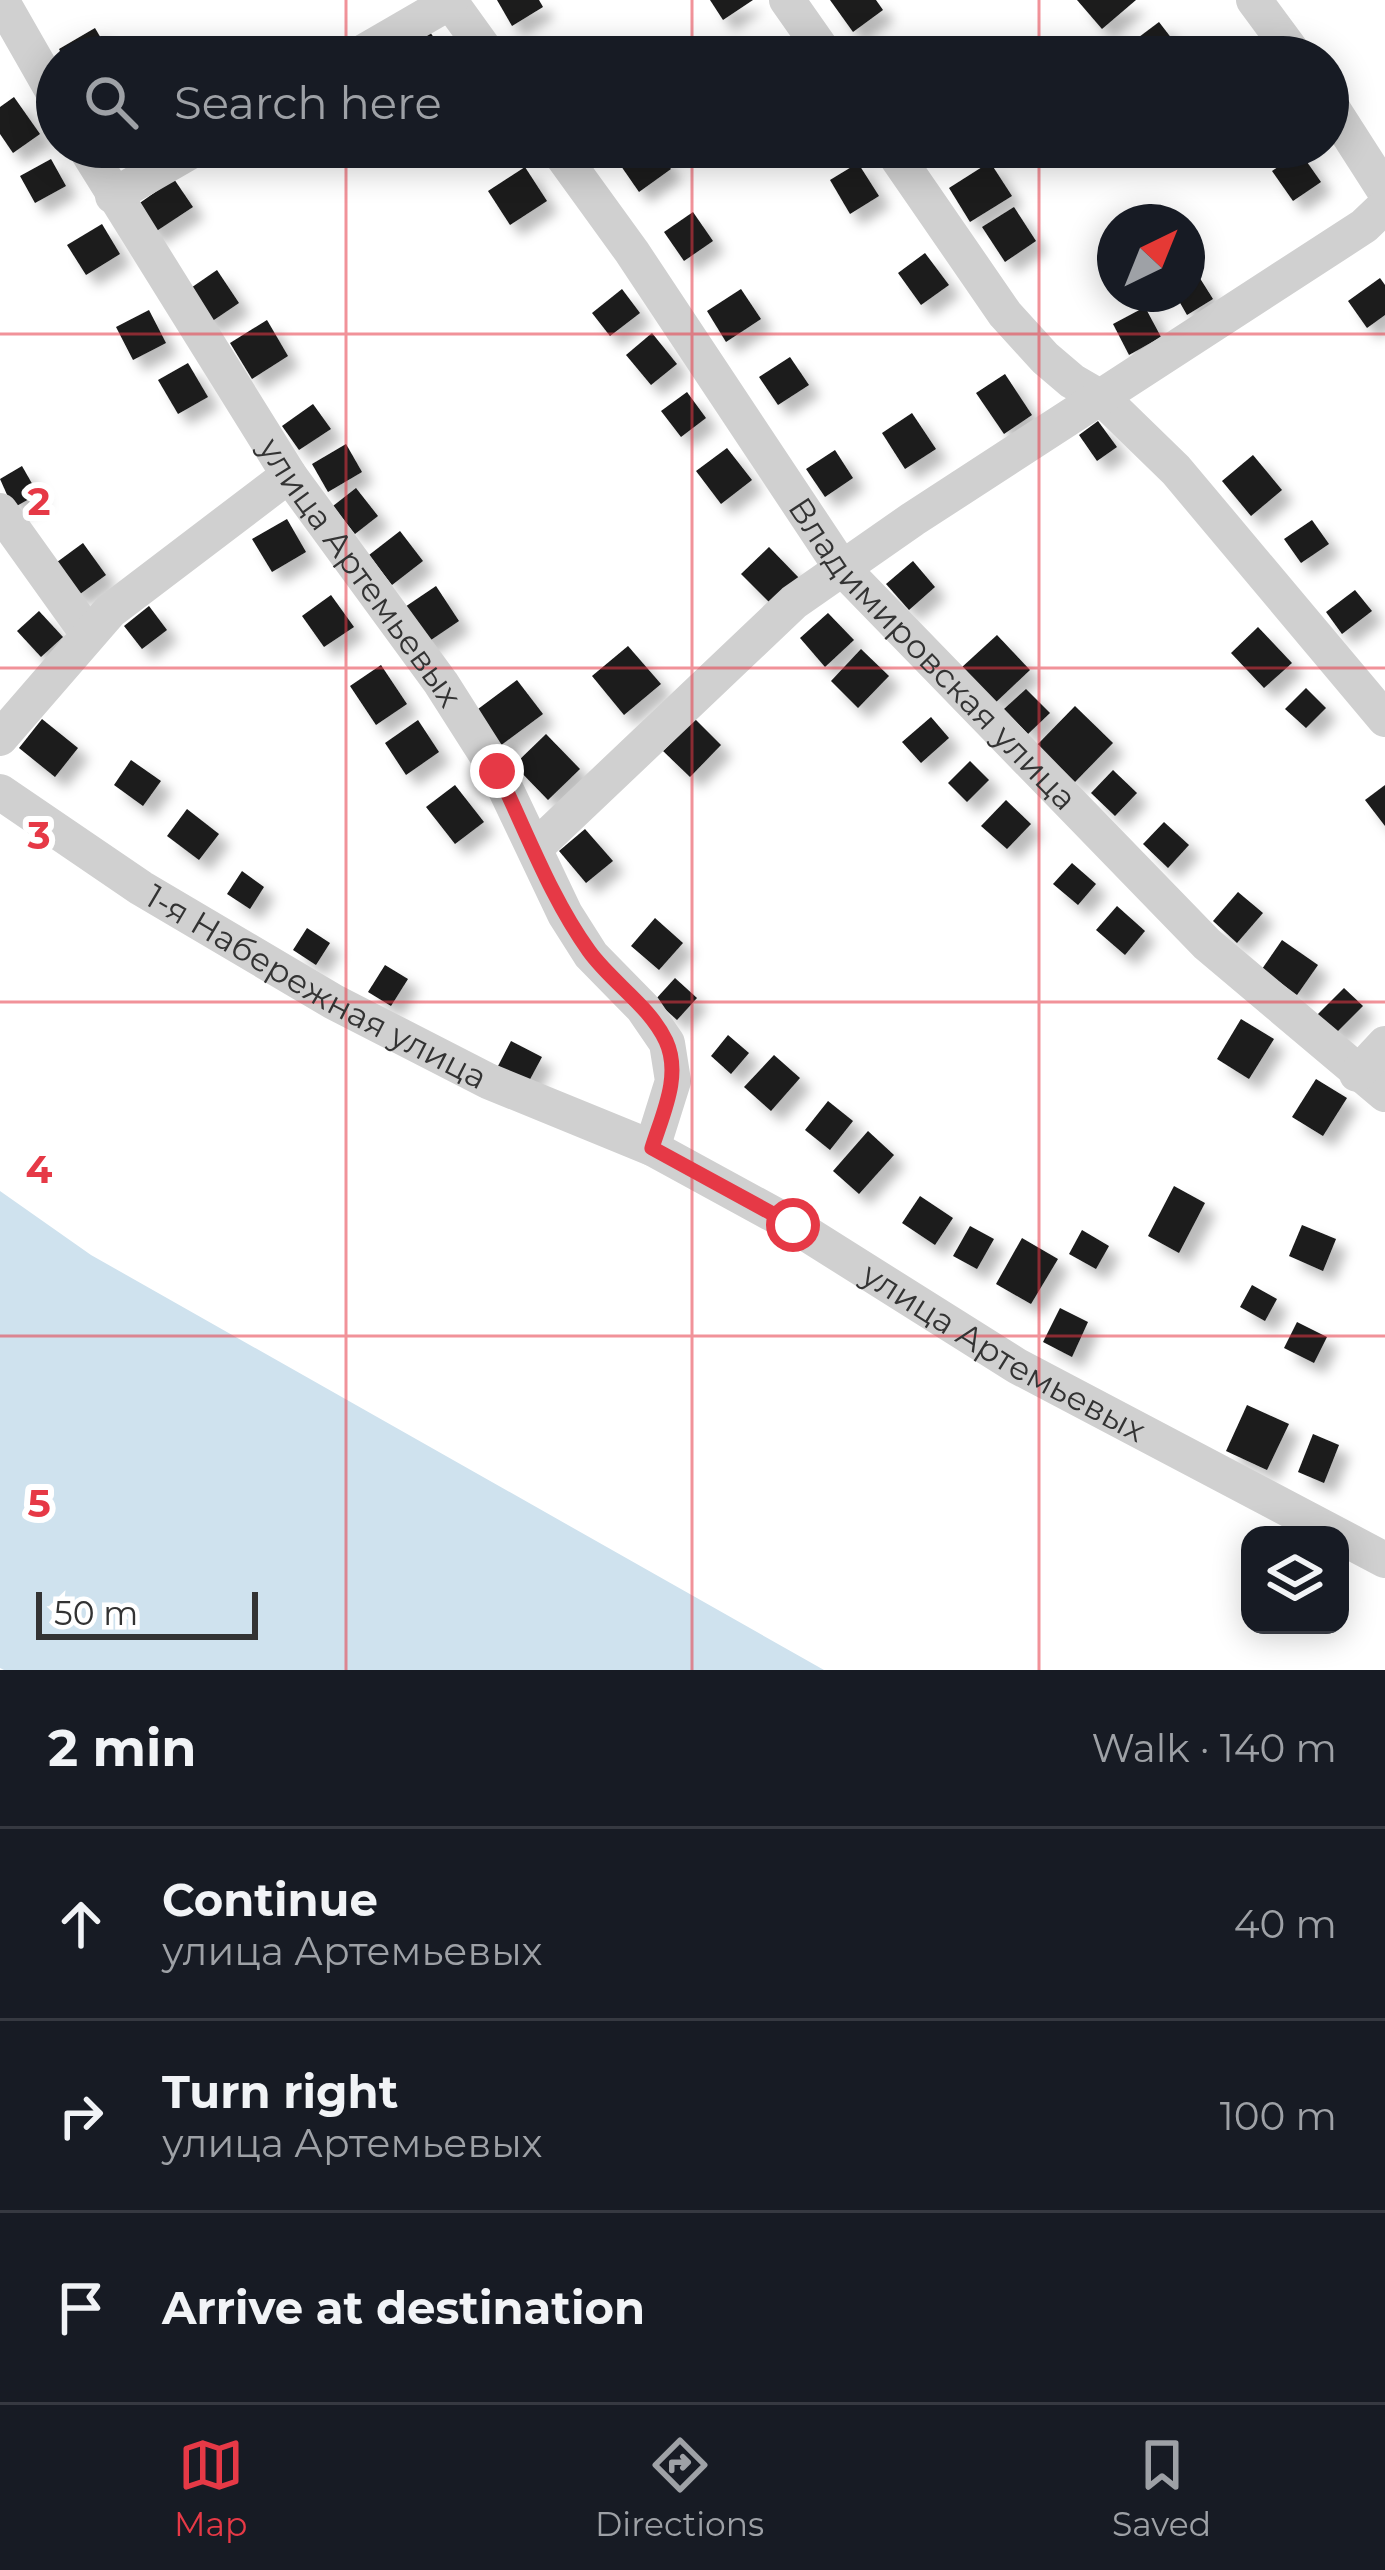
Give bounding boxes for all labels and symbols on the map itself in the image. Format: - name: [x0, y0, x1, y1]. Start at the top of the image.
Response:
- north arrow: [1097, 204, 1205, 312]
- street label: улица Артемьевых: [250, 429, 471, 714]
- text: 2: [27, 477, 51, 525]
- street label: Владимировская улица: [780, 490, 1085, 818]
- route end: [470, 744, 524, 798]
- text: 3: [26, 811, 51, 859]
- street label: 1-я Набережная улица: [139, 876, 494, 1097]
- text: 4: [26, 1145, 53, 1193]
- route start: [766, 1198, 820, 1252]
- street label: улица Артемьевых: [854, 1253, 1153, 1450]
- text: 5: [27, 1479, 51, 1527]
- scale bar: [36, 1586, 258, 1639]

